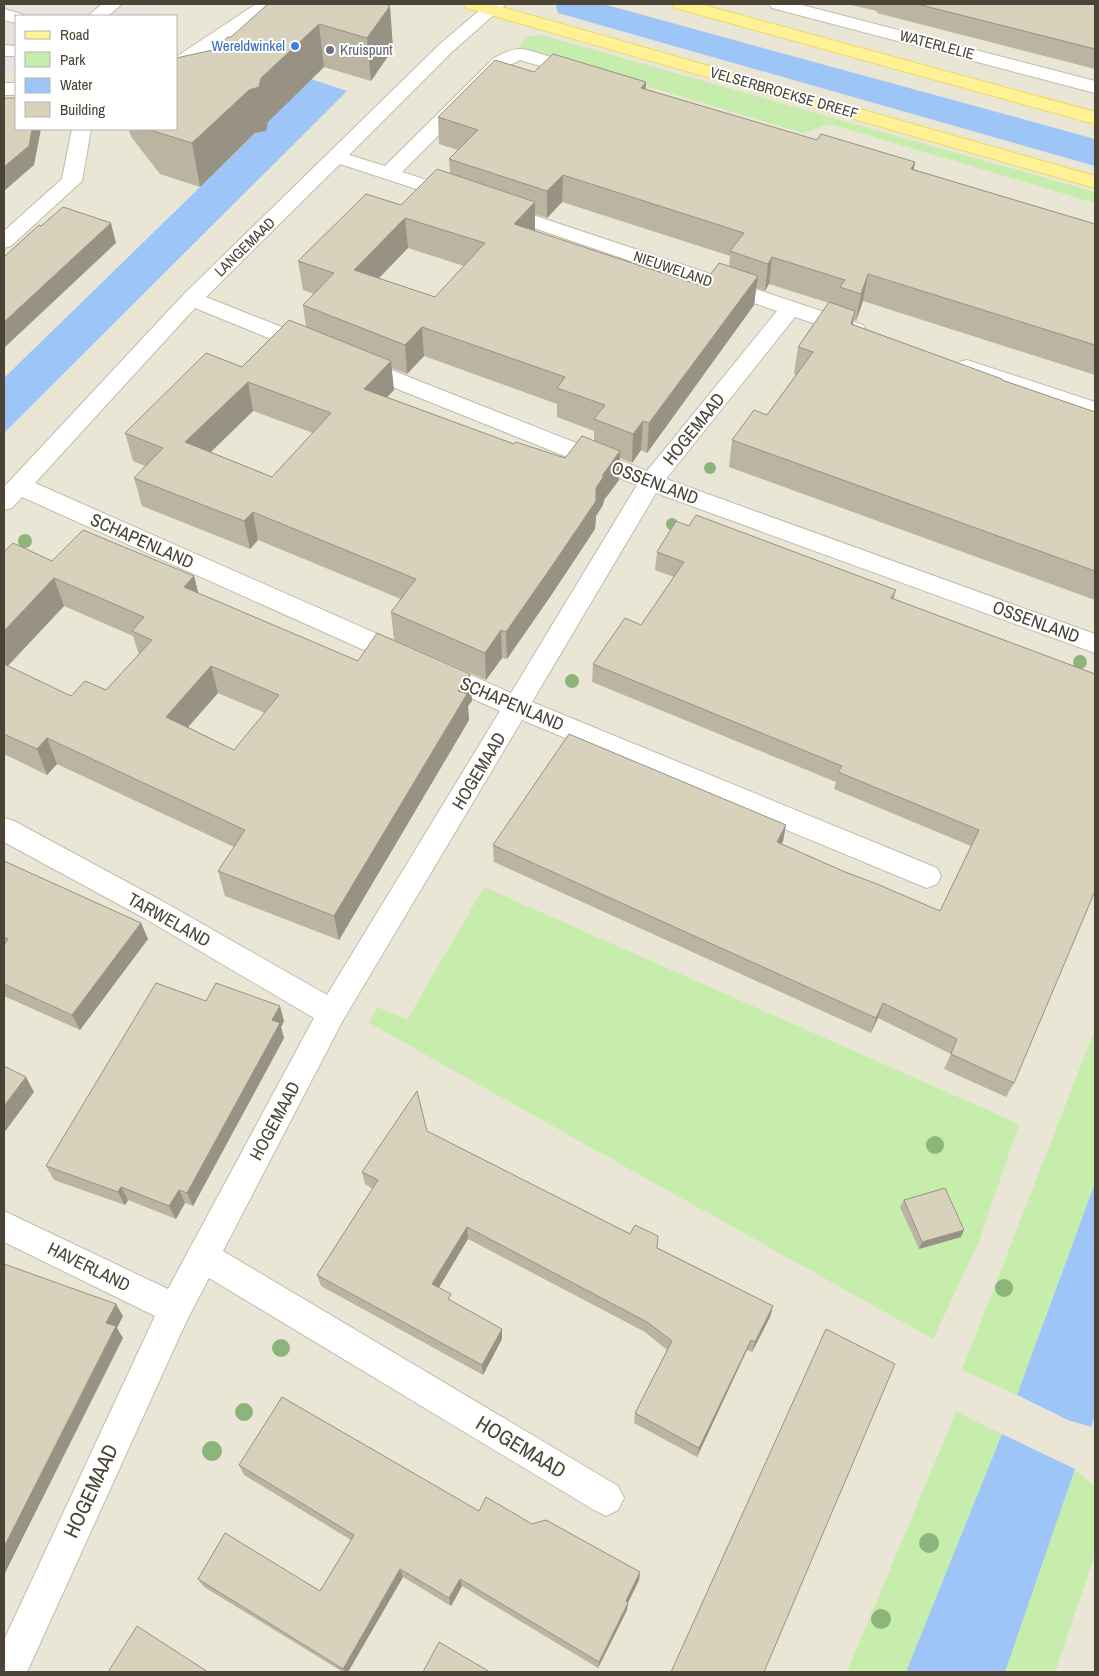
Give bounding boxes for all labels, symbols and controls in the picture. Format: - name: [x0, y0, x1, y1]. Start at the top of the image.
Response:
- legend: [15, 15, 178, 130]
- text: Road: [60, 24, 89, 45]
- street label: WATERLELIE: [897, 24, 977, 65]
- place label: Wereldwinkel: [211, 35, 285, 56]
- place label: Kruispunt: [340, 39, 393, 60]
- marker: Wereldwinkel: [289, 40, 301, 52]
- marker: Kruispunt: [324, 44, 336, 56]
- text: Park: [60, 49, 86, 70]
- street label: VELSERBROEKSE DREEF: [708, 61, 861, 124]
- text: Water: [60, 74, 92, 95]
- text: Building: [60, 99, 105, 120]
- street label: LANGEMAAD: [210, 212, 280, 281]
- street label: NIEUWELAND: [631, 245, 715, 292]
- street label: HOGEMAAD: [657, 387, 730, 470]
- street label: OSSENLAND: [608, 455, 702, 511]
- street label: SCHAPENLAND: [87, 507, 198, 574]
- street label: OSSENLAND: [989, 594, 1083, 649]
- street label: SCHAPENLAND: [456, 670, 568, 737]
- street label: HOGEMAAD: [446, 727, 511, 814]
- street label: TARWELAND: [123, 886, 215, 953]
- street label: HOGEMAAD: [243, 1077, 306, 1165]
- street label: HAVERLAND: [44, 1236, 135, 1297]
- street label: HOGEMAAD: [471, 1408, 572, 1485]
- street label: HOGEMAAD: [56, 1439, 125, 1542]

